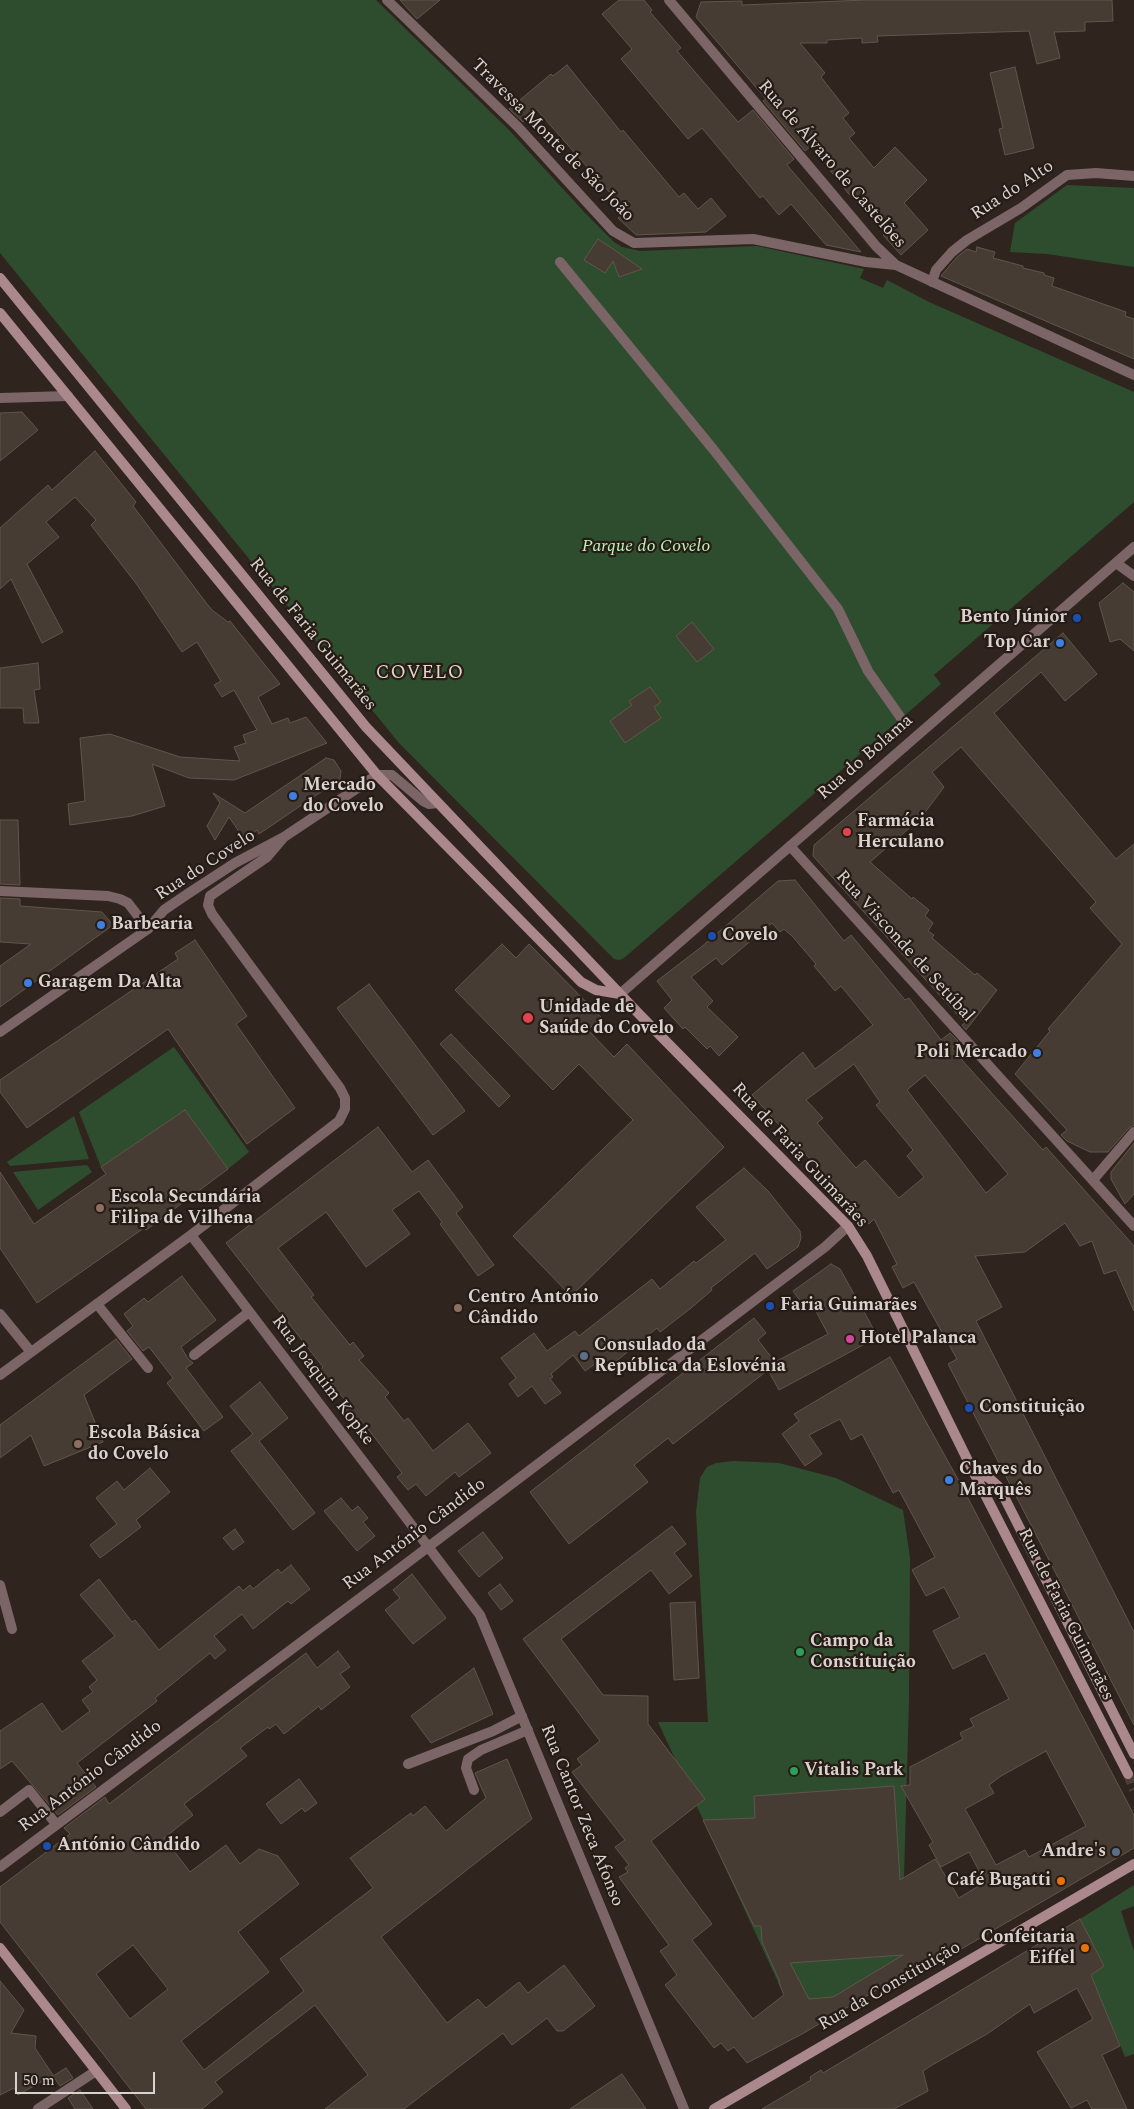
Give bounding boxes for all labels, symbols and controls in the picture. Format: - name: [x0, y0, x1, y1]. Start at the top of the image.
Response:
- street label: Travessa Monte de São João: [466, 55, 638, 227]
- street label: Rua de Álvaro de Castelões: [752, 77, 910, 253]
- street label: Rua do Alto: [968, 156, 1058, 226]
- park label: Parque do Covelo: [582, 536, 710, 558]
- street label: Rua de Faria Guimarães: [244, 554, 380, 716]
- place label: Bento Júnior: [960, 607, 1067, 629]
- marker: Bento Júnior: [1071, 612, 1083, 624]
- place label: Top Car: [984, 632, 1050, 654]
- marker: Top Car: [1054, 637, 1066, 649]
- district label: COVELO: [375, 663, 465, 685]
- street label: Rua do Bolama: [814, 711, 918, 805]
- place label: Mercado do Covelo: [303, 775, 384, 818]
- marker: Mercado do Covelo: [287, 790, 299, 802]
- place label: Farmácia Herculano: [857, 811, 944, 854]
- street label: Rua do Covelo: [152, 826, 260, 906]
- marker: Farmácia Herculano: [841, 826, 853, 838]
- street label: Rua Visconde de Setúbal: [830, 867, 978, 1027]
- place label: Barbearia: [111, 914, 193, 936]
- marker: Barbearia: [95, 919, 107, 931]
- place label: Covelo: [722, 925, 778, 947]
- marker: Covelo: [706, 930, 718, 942]
- place label: Garagem Da Alta: [38, 972, 181, 994]
- marker: Garagem Da Alta: [22, 977, 34, 989]
- place label: Unidade de Saúde do Covelo: [539, 997, 674, 1040]
- marker: Unidade de Saúde do Covelo: [521, 1011, 535, 1025]
- place label: Poli Mercado: [916, 1042, 1027, 1064]
- marker: Poli Mercado: [1031, 1047, 1043, 1059]
- street label: Rua de Faria Guimarães: [726, 1079, 872, 1233]
- place label: Escola Secundária Filipa de Vilhena: [110, 1187, 261, 1230]
- marker: Escola Secundária Filipa de Vilhena: [94, 1202, 106, 1214]
- place label: Centro António Cândido: [468, 1287, 599, 1330]
- place label: Faria Guimarães: [780, 1295, 917, 1317]
- marker: Faria Guimarães: [764, 1300, 776, 1312]
- marker: Centro António Cândido: [452, 1302, 464, 1314]
- street label: Rua Joaquim Kopke: [266, 1312, 378, 1450]
- place label: Hotel Palanca: [860, 1328, 977, 1350]
- marker: Hotel Palanca: [844, 1333, 856, 1345]
- place label: Consulado da República da Eslovénia: [594, 1335, 786, 1378]
- marker: Consulado da República da Eslovénia: [578, 1350, 590, 1362]
- place label: Constituição: [979, 1397, 1085, 1419]
- marker: Constituição: [963, 1402, 975, 1414]
- place label: Escola Básica do Covelo: [88, 1423, 200, 1466]
- marker: Escola Básica do Covelo: [72, 1438, 84, 1450]
- place label: Chaves do Marquês: [959, 1459, 1042, 1502]
- street label: Rua António Cândido: [339, 1474, 491, 1596]
- marker: Chaves do Marquês: [943, 1474, 955, 1486]
- street label: Rua de Faria Guimarães: [1012, 1525, 1118, 1705]
- place label: Campo da Constituição: [810, 1631, 916, 1674]
- marker: Campo da Constituição: [794, 1646, 806, 1658]
- street label: Rua António Cândido: [15, 1716, 167, 1838]
- street label: Rua Cantor Zeca Afonso: [535, 1722, 627, 1910]
- place label: Vitalis Park: [804, 1760, 904, 1782]
- marker: Vitalis Park: [788, 1765, 800, 1777]
- place label: António Cândido: [57, 1835, 200, 1857]
- marker: António Cândido: [41, 1840, 53, 1852]
- place label: Andre's: [1042, 1841, 1106, 1863]
- marker: Andre's: [1110, 1846, 1122, 1858]
- place label: Café Bugatti: [947, 1870, 1051, 1892]
- marker: Café Bugatti: [1055, 1875, 1067, 1887]
- place label: Confeitaria Eiffel: [981, 1927, 1075, 1970]
- street label: Rua da Constituição: [815, 1937, 965, 2037]
- marker: Confeitaria Eiffel: [1079, 1942, 1091, 1954]
- scale bar: [18, 2062, 158, 2094]
- text: 50 m: [23, 2069, 55, 2092]

